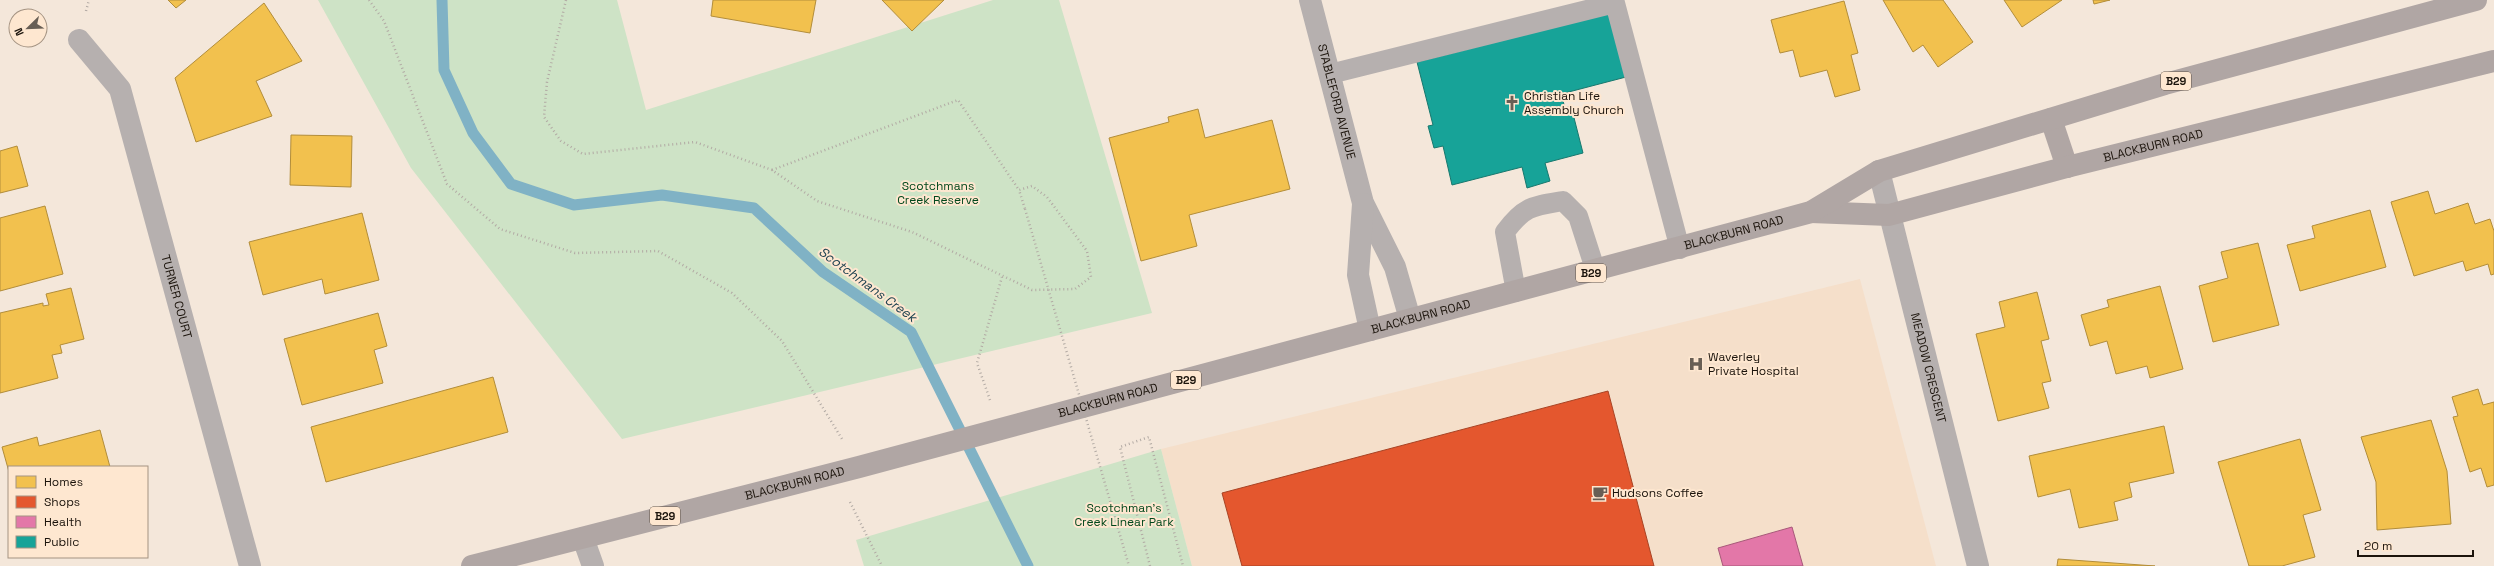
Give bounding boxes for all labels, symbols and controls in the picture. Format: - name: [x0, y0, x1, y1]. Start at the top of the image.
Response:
- north arrow: [8, 8, 48, 48]
- text: N: [11, 26, 27, 38]
- street label: STABLEFORD AVENUE: [1314, 42, 1359, 161]
- road number: B29: [2161, 72, 2191, 90]
- place label: Christian Life Assembly Church: [1524, 88, 1624, 118]
- church icon: Christian Life Assembly Church: [1503, 94, 1521, 112]
- street label: BLACKBURN ROAD: [2101, 126, 2205, 166]
- park label: Scotchmans Creek Reserve: [897, 178, 979, 208]
- street label: BLACKBURN ROAD: [1682, 212, 1785, 254]
- water label: Scotchmans Creek: [815, 243, 922, 327]
- street label: TURNER COURT: [157, 253, 196, 340]
- road number: B29: [1576, 264, 1606, 282]
- street label: BLACKBURN ROAD: [1369, 296, 1472, 338]
- street label: MEADOW CRESCENT: [1907, 311, 1950, 425]
- place label: Waverley Private Hospital: [1708, 349, 1799, 379]
- hospital icon: Waverley Private Hospital: [1687, 355, 1705, 373]
- road number: B29: [1171, 371, 1201, 389]
- street label: BLACKBURN ROAD: [1056, 379, 1159, 421]
- street label: BLACKBURN ROAD: [743, 463, 846, 504]
- legend: [8, 466, 148, 558]
- text: Homes: [44, 474, 83, 490]
- cafe icon: Hudsons Coffee: [1591, 484, 1609, 502]
- place label: Hudsons Coffee: [1612, 485, 1703, 501]
- text: Shops: [44, 494, 80, 510]
- park label: Scotchman's Creek Linear Park: [1074, 500, 1174, 530]
- road number: B29: [650, 507, 680, 525]
- text: Health: [44, 514, 82, 530]
- scale bar: [2358, 532, 2473, 558]
- text: Public: [44, 534, 79, 550]
- text: 20 m: [2364, 538, 2392, 554]

